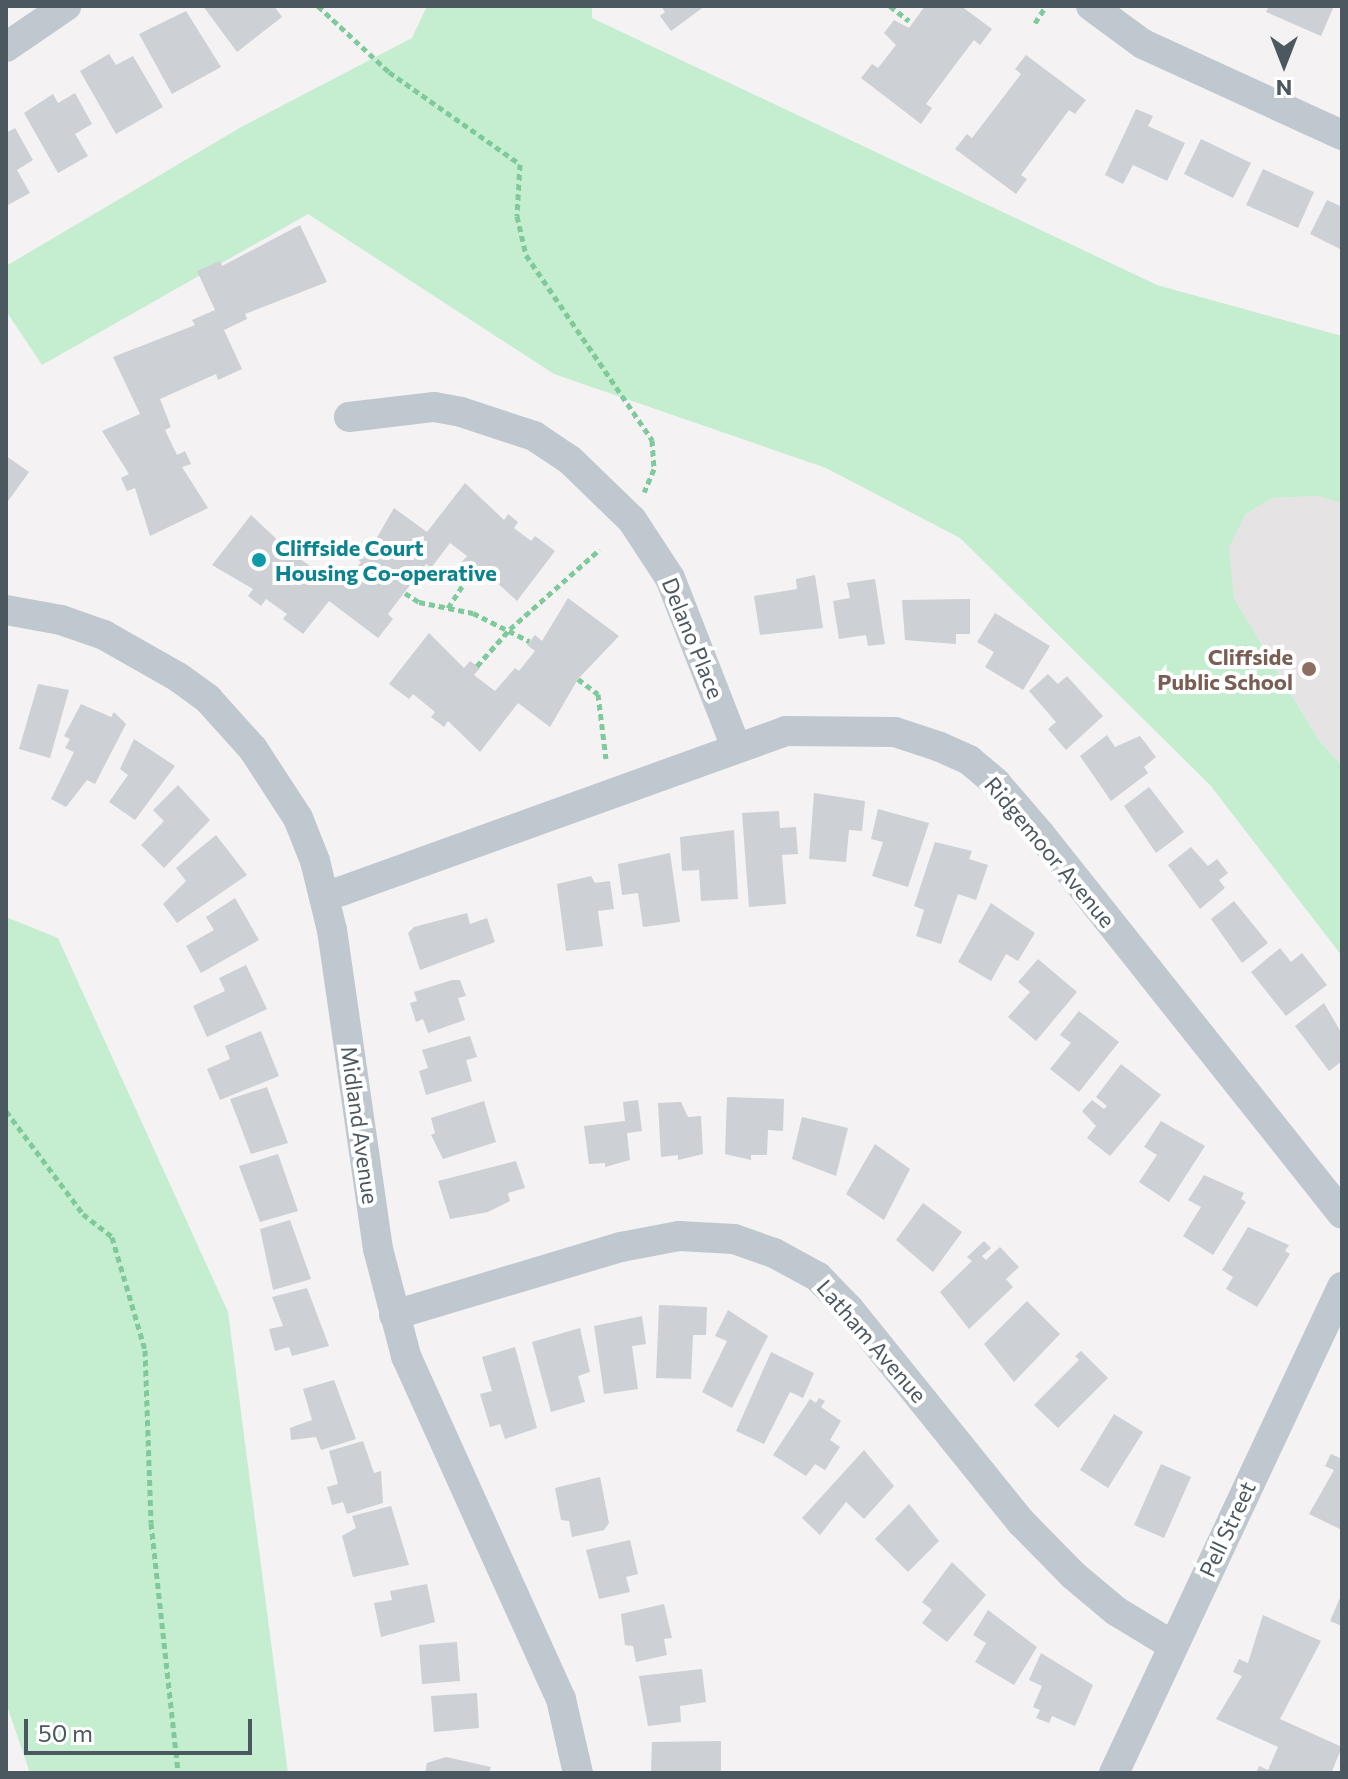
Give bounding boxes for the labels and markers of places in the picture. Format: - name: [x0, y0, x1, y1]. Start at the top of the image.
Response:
- place label: Cliffside Court Housing Co-operative: [275, 534, 497, 586]
- marker: Cliffside Court Housing Co-operative: [250, 551, 268, 569]
- place label: Cliffside Public School: [1157, 643, 1293, 694]
- marker: Cliffside Public School: [1300, 660, 1318, 678]

